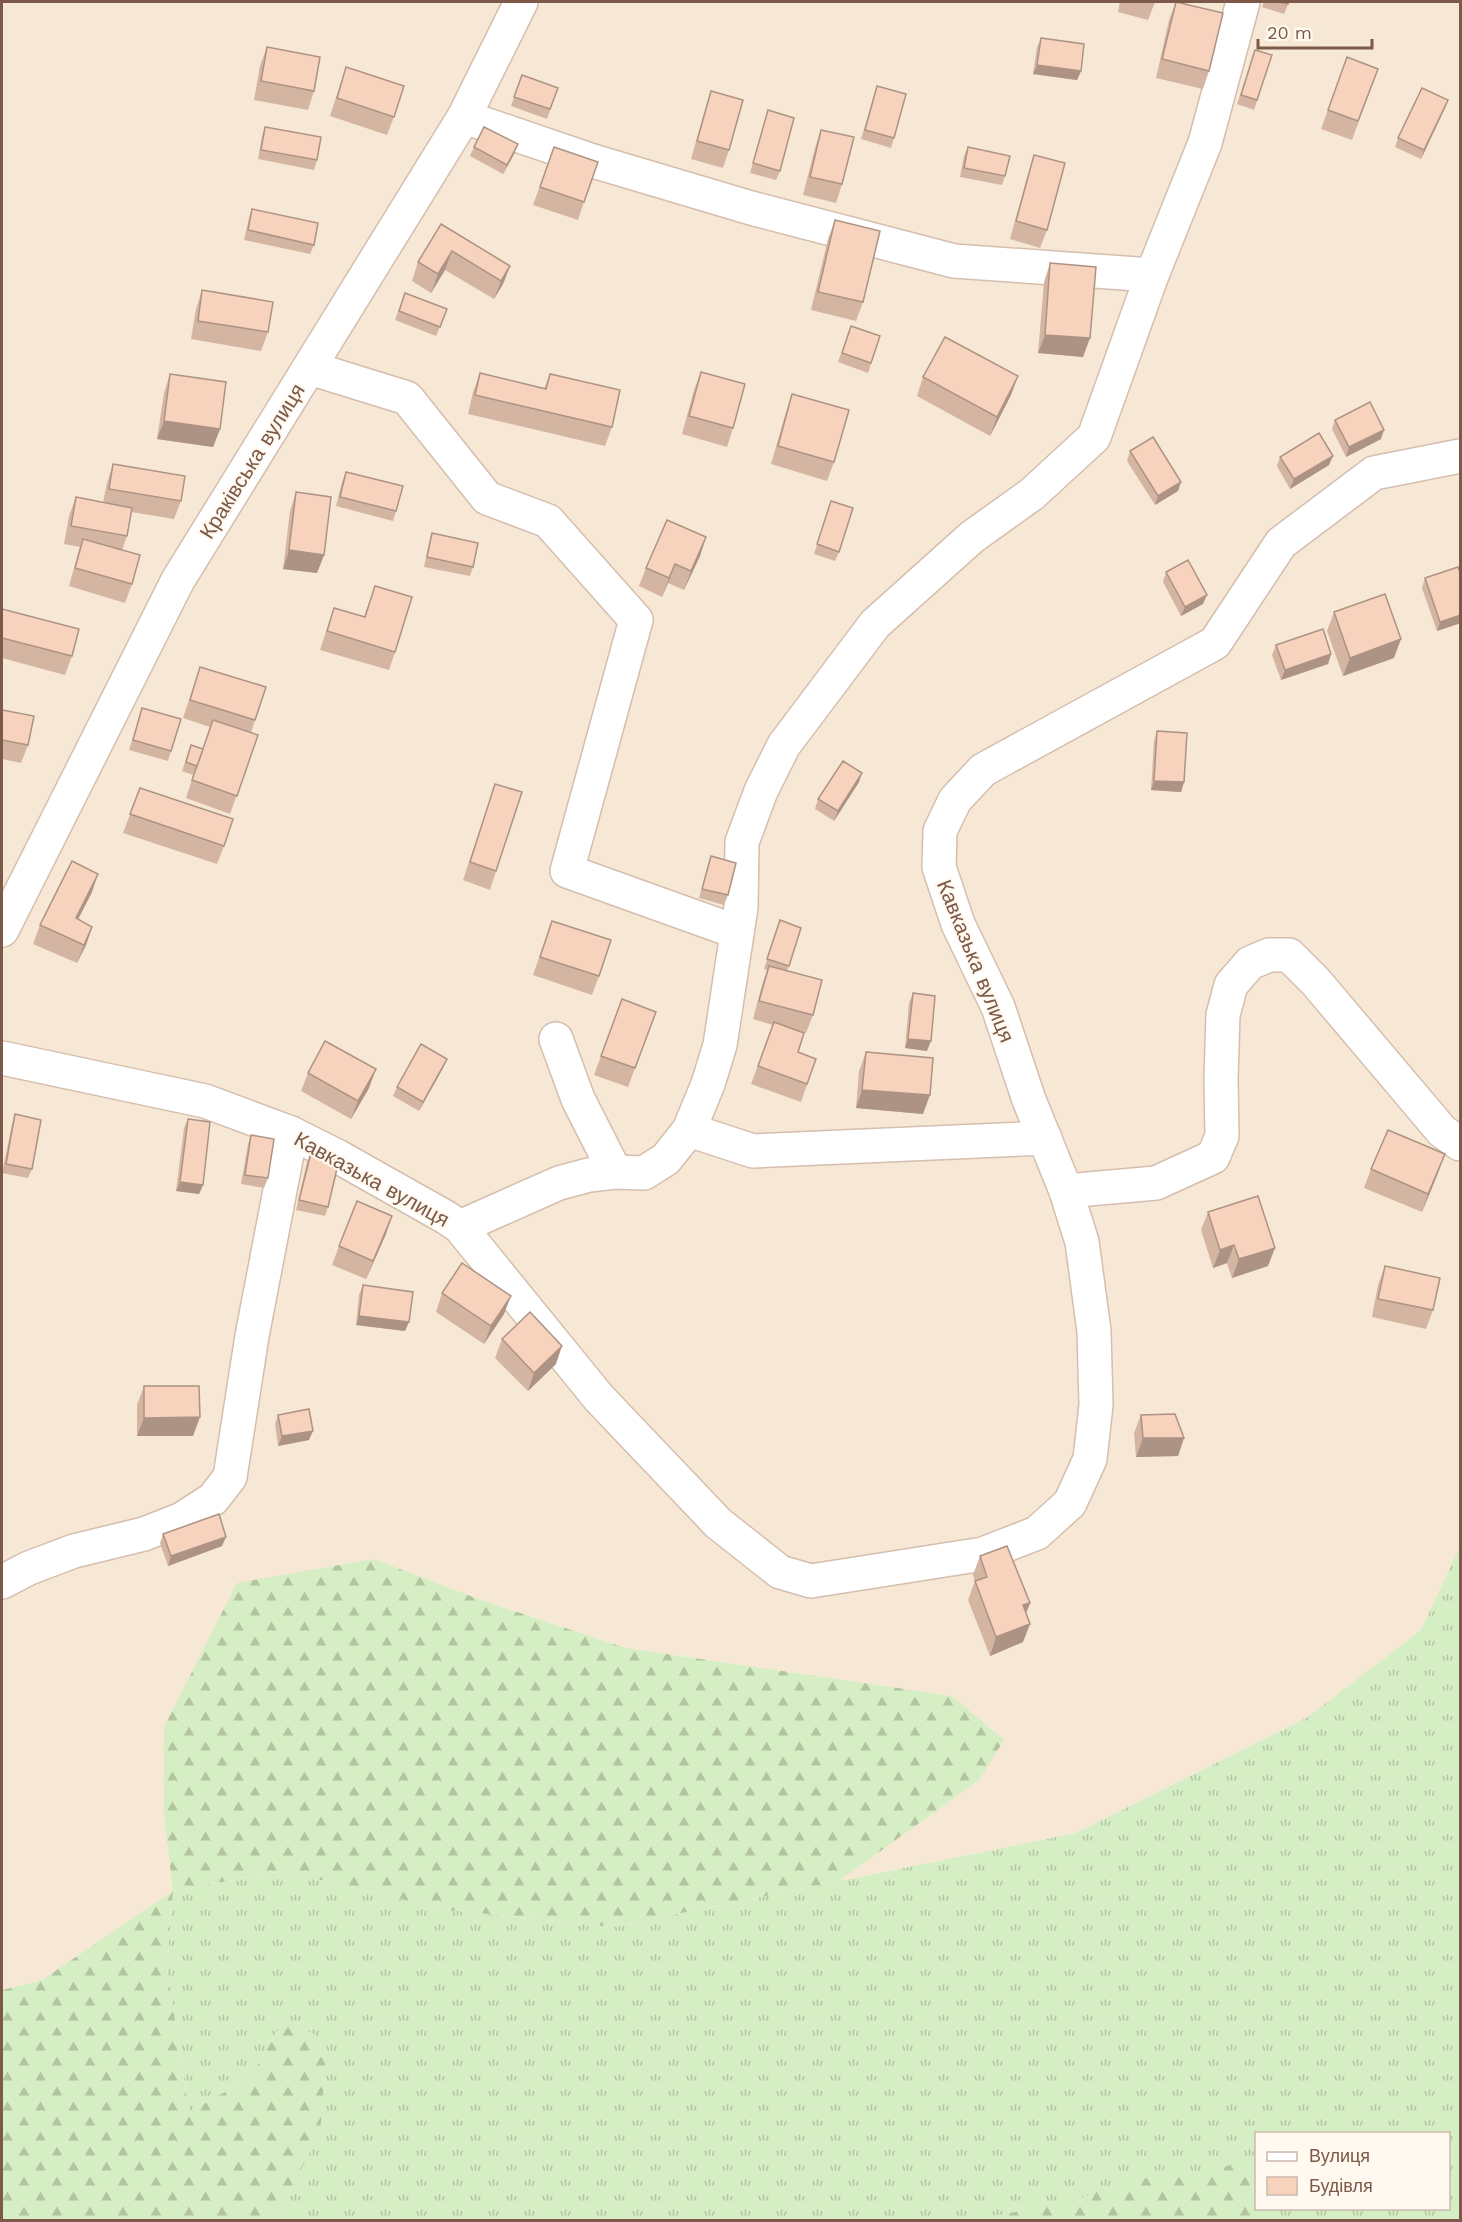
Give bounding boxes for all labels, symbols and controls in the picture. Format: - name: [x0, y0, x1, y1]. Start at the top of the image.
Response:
- scale bar: [1258, 12, 1372, 50]
- text: 20 m: [1267, 22, 1312, 43]
- street label: Краківська вулиця: [194, 379, 310, 543]
- street label: Кавказька вулиця: [932, 876, 1020, 1046]
- street label: Кавказька вулиця: [290, 1126, 454, 1232]
- legend: [1255, 2132, 1450, 2210]
- text: Вулиця: [1309, 2145, 1370, 2166]
- text: Будівля: [1309, 2175, 1373, 2196]

